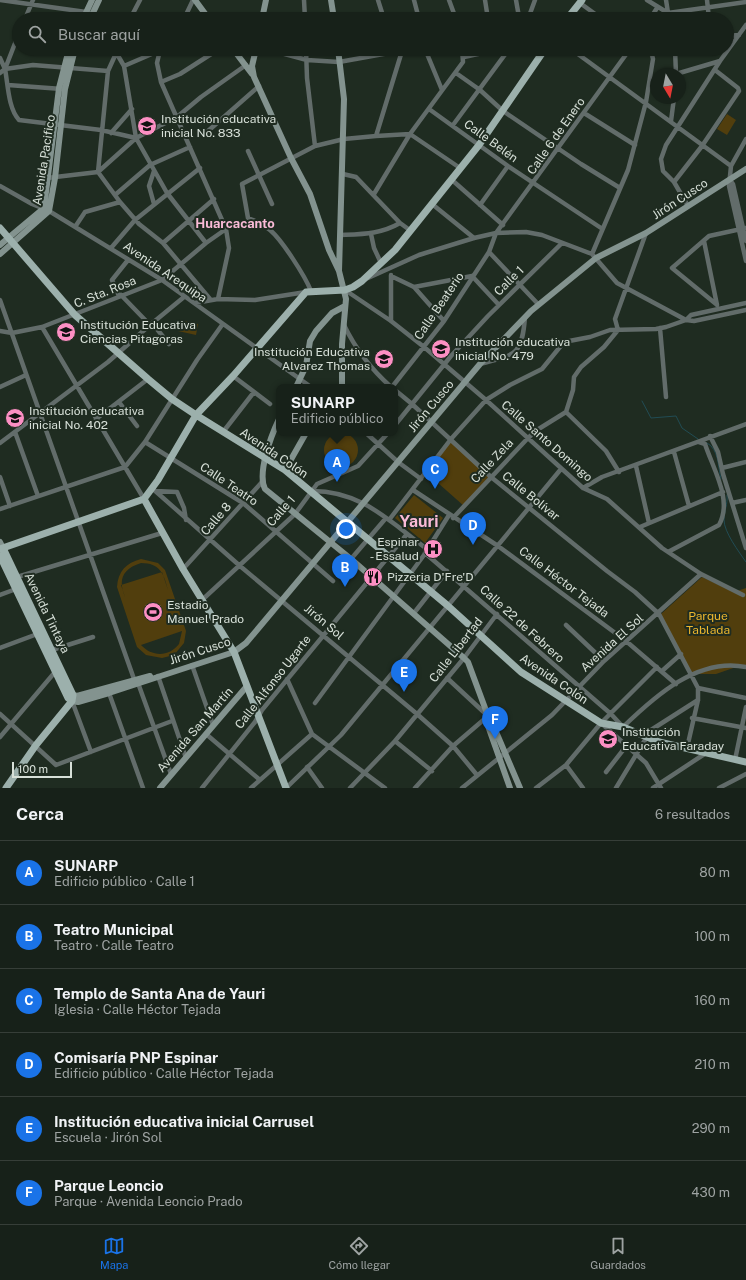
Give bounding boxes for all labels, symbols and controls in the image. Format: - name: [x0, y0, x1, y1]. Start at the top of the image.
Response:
- search box: [12, 12, 734, 56]
- icon: search: [26, 23, 48, 45]
- text: Buscar aquí: [58, 26, 140, 43]
- north arrow: [650, 68, 686, 104]
- street label: Calle 6 de Enero: [524, 95, 588, 177]
- place label: Institución educativa inicial No. 833: [161, 112, 276, 140]
- street label: Avenida Pacifico: [30, 113, 58, 206]
- school or university icon: Institución educativa inicial No. 833: [136, 115, 158, 137]
- street label: Calle Belén: [461, 117, 521, 165]
- street label: Jirón Cusco: [650, 176, 711, 222]
- district label: Huarcacanto: [195, 216, 275, 231]
- street label: Avenida Arequipa: [120, 239, 210, 305]
- street label: Calle 1: [491, 263, 527, 299]
- street label: Calle Beaterio: [411, 270, 467, 342]
- street label: C. Sta. Rosa: [72, 273, 138, 311]
- place label: Institución Educativa Ciencias Pitagoras: [80, 318, 196, 346]
- school or university icon: Institución Educativa Ciencias Pitagoras: [55, 321, 77, 343]
- place label: Institución educativa inicial No. 479: [455, 335, 570, 363]
- school or university icon: Institución educativa inicial No. 479: [430, 338, 452, 360]
- place label: Institución Educativa Alvarez Thomas: [254, 345, 370, 373]
- school or university icon: Institución Educativa Alvarez Thomas: [373, 348, 395, 370]
- street label: Jirón Cusco: [405, 377, 457, 435]
- popup: [276, 384, 398, 436]
- text: SUNARP: [291, 394, 355, 411]
- street label: Calle Santo Domingo: [499, 398, 596, 485]
- place label: Institución educativa inicial No. 402: [29, 404, 144, 432]
- school or university icon: Institución educativa inicial No. 402: [4, 407, 26, 429]
- text: Edificio público: [291, 411, 383, 426]
- street label: Avenida Colón: [237, 425, 311, 481]
- street label: Calle Zela: [468, 436, 516, 486]
- pin: A: [324, 449, 350, 482]
- pin: C: [422, 456, 448, 489]
- street label: Calle Teatro: [197, 460, 261, 509]
- street label: Calle Bolívar: [499, 469, 563, 524]
- street label: Calle 1: [264, 493, 298, 529]
- street label: Calle 8: [198, 500, 234, 538]
- district label: Yauri: [400, 512, 438, 531]
- pin: D: [460, 512, 486, 545]
- your location: [336, 519, 356, 539]
- place label: Espinar - Essalud: [370, 535, 419, 563]
- hospital icon: Espinar - Essalud: [422, 538, 444, 560]
- street label: Calle Héctor Tejada: [516, 544, 612, 620]
- pin: B: [332, 554, 358, 587]
- restaurant icon: Pizzeria D'Fre'D: [362, 566, 384, 588]
- street label: Avenida Tintaya: [21, 570, 73, 656]
- place label: Pizzeria D'Fre'D: [387, 570, 474, 584]
- street label: Calle 22 de Febrero: [477, 582, 567, 666]
- place label: Estadio Manuel Prado: [167, 598, 244, 626]
- sports icon: Estadio Manuel Prado: [142, 601, 164, 623]
- street label: Jirón Sol: [301, 601, 347, 643]
- park label: Parque Tablada: [686, 609, 730, 637]
- street label: Avenida El Sol: [578, 611, 646, 675]
- street label: Calle Libertad: [426, 615, 486, 685]
- street label: Calle Alfonso Ugarte: [232, 632, 314, 732]
- street label: Jirón Cusco: [168, 634, 233, 667]
- street label: Avenida Colón: [517, 651, 591, 707]
- pin: E: [391, 659, 417, 692]
- street label: Avenida San Martín: [154, 685, 236, 775]
- pin: F: [482, 706, 508, 739]
- place label: Institución Educativa Faraday: [622, 725, 725, 753]
- school or university icon: Institución Educativa Faraday: [597, 728, 619, 750]
- scale bar: [12, 760, 72, 779]
- text: 100 m: [18, 763, 48, 775]
- text: Cerca: [16, 804, 64, 824]
- text: 6 resultados: [655, 807, 730, 822]
- text: SUNARP: [54, 857, 118, 874]
- text: A: [24, 865, 34, 880]
- text: 80 m: [699, 865, 730, 880]
- text: Edificio público · Calle 1: [54, 874, 195, 889]
- text: Teatro Municipal: [54, 921, 174, 938]
- text: B: [25, 929, 33, 944]
- text: 100 m: [694, 929, 730, 944]
- text: Teatro · Calle Teatro: [54, 938, 174, 953]
- text: Templo de Santa Ana de Yauri: [54, 985, 265, 1002]
- text: C: [24, 993, 34, 1008]
- text: 160 m: [694, 993, 730, 1008]
- text: Iglesia · Calle Héctor Tejada: [54, 1002, 221, 1017]
- text: Comisaría PNP Espinar: [54, 1049, 218, 1066]
- text: D: [24, 1057, 34, 1072]
- text: 210 m: [695, 1057, 730, 1072]
- text: Edificio público · Calle Héctor Tejada: [54, 1066, 274, 1081]
- text: Institución educativa inicial Carrusel: [54, 1113, 314, 1130]
- text: E: [25, 1121, 33, 1136]
- text: 290 m: [692, 1121, 730, 1136]
- text: Escuela · Jirón Sol: [54, 1130, 162, 1145]
- text: Parque Leoncio: [54, 1177, 164, 1194]
- text: F: [25, 1185, 33, 1200]
- text: 430 m: [691, 1185, 730, 1200]
- text: Parque · Avenida Leoncio Prado: [54, 1194, 243, 1209]
- tab: Mapa: [100, 1235, 128, 1271]
- tab: Cómo llegar: [329, 1235, 390, 1271]
- tab: Guardados: [590, 1235, 646, 1271]

